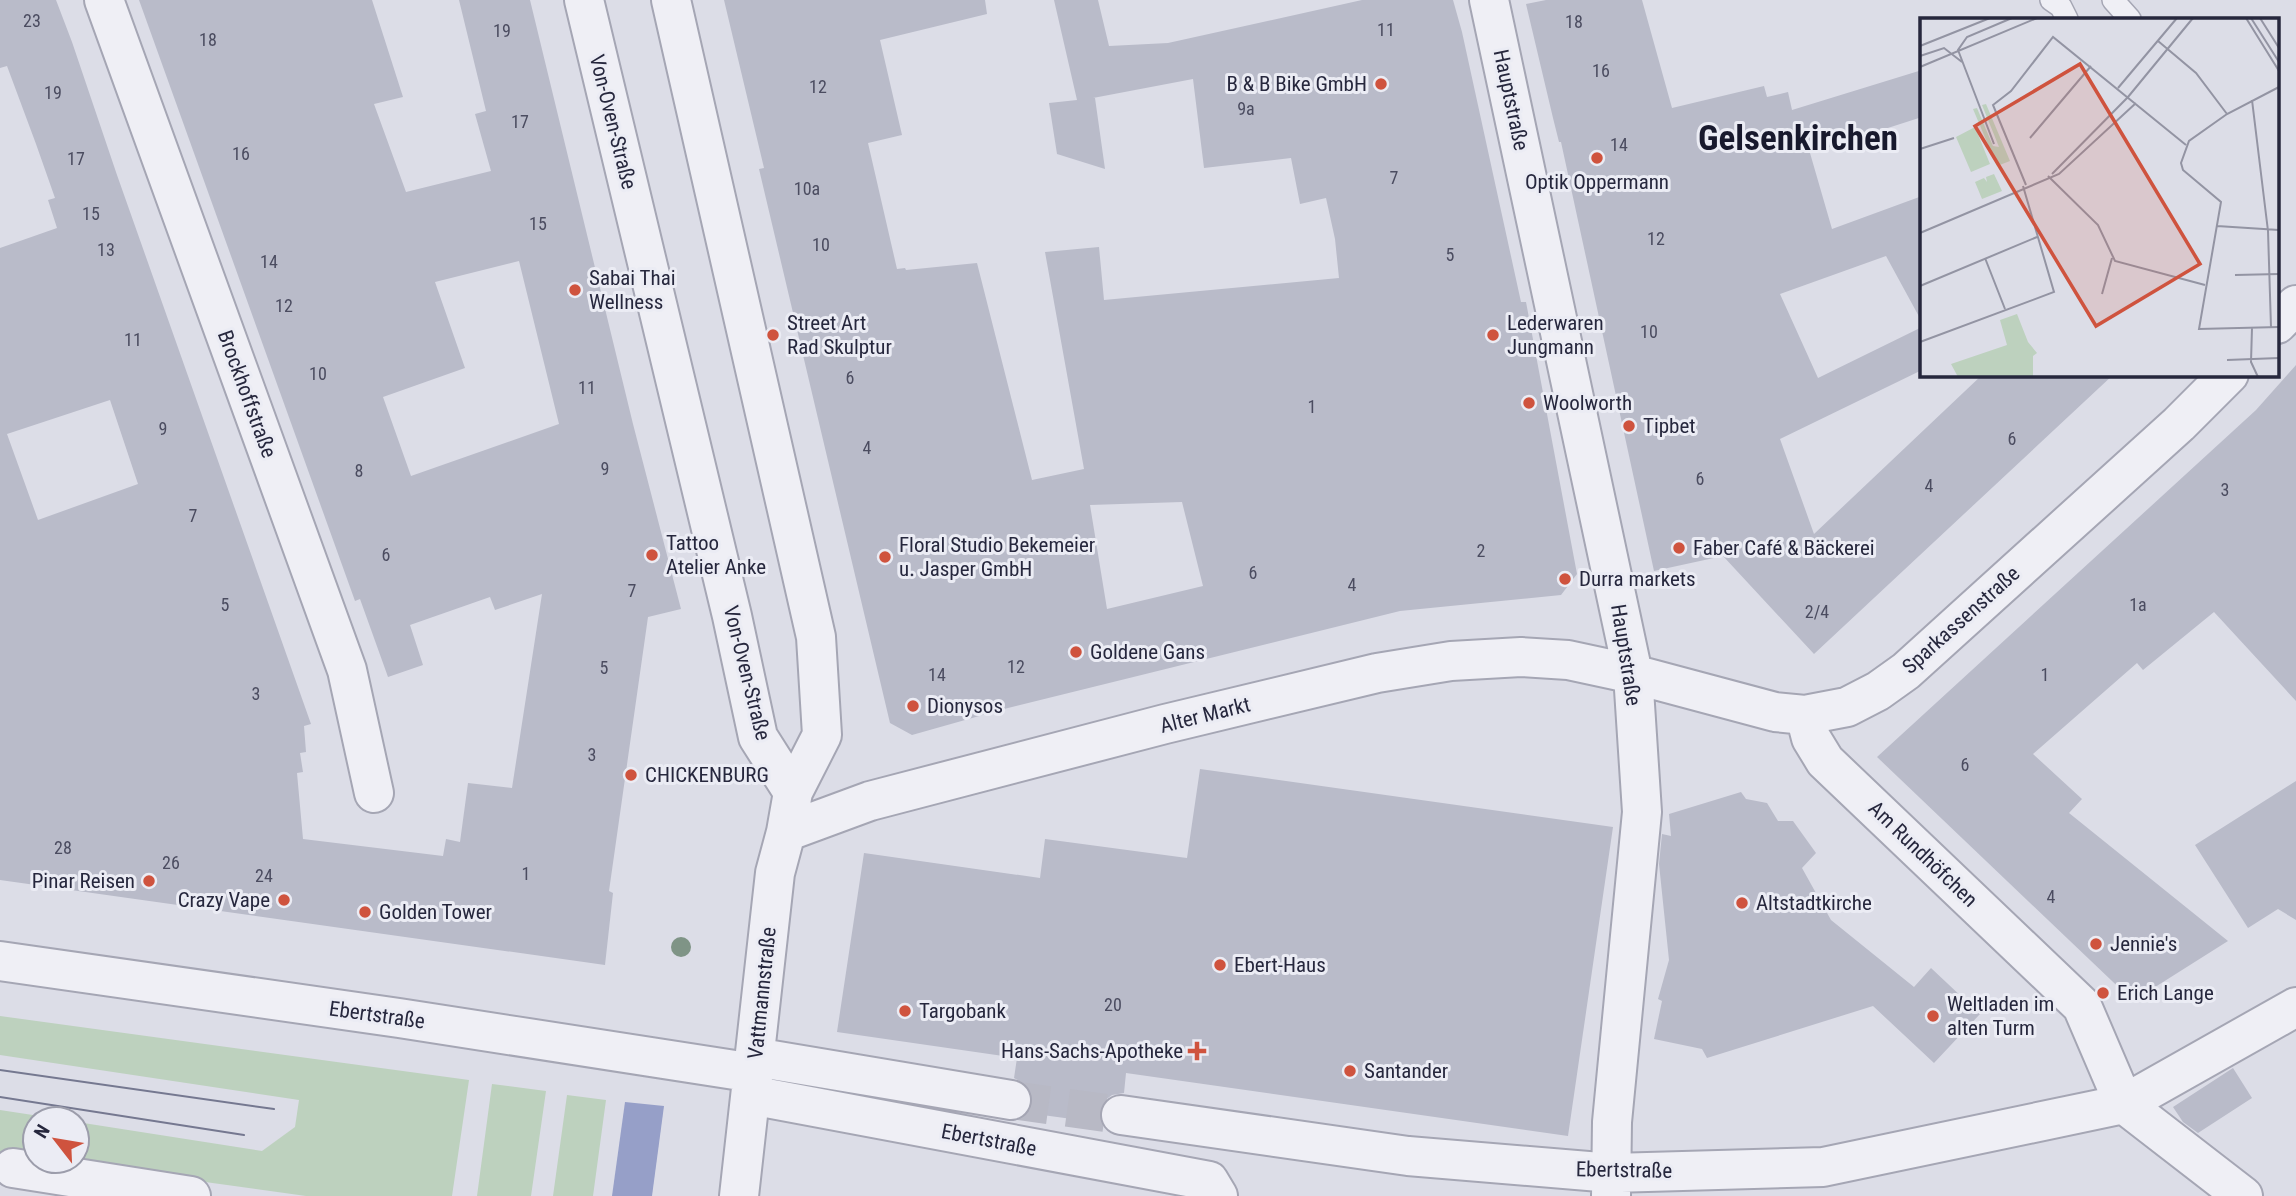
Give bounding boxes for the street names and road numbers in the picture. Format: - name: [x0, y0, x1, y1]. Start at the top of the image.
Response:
- street label: Hauptstraße: [1489, 47, 1533, 153]
- street label: Von-Oven-Straße: [585, 52, 641, 192]
- street label: Brockhoffstraße: [213, 327, 281, 461]
- street label: Sparkassenstraße: [1898, 561, 2025, 679]
- street label: Von-Oven-Straße: [719, 603, 775, 743]
- street label: Hauptstraße: [1606, 603, 1646, 708]
- street label: Alter Markt: [1157, 692, 1253, 738]
- street label: Am Rundhöfchen: [1864, 796, 1982, 912]
- street label: Vattmannstraße: [743, 926, 781, 1060]
- street label: Ebertstraße: [328, 996, 427, 1034]
- street label: Ebertstraße: [939, 1119, 1039, 1161]
- street label: Ebertstraße: [1576, 1157, 1673, 1183]

